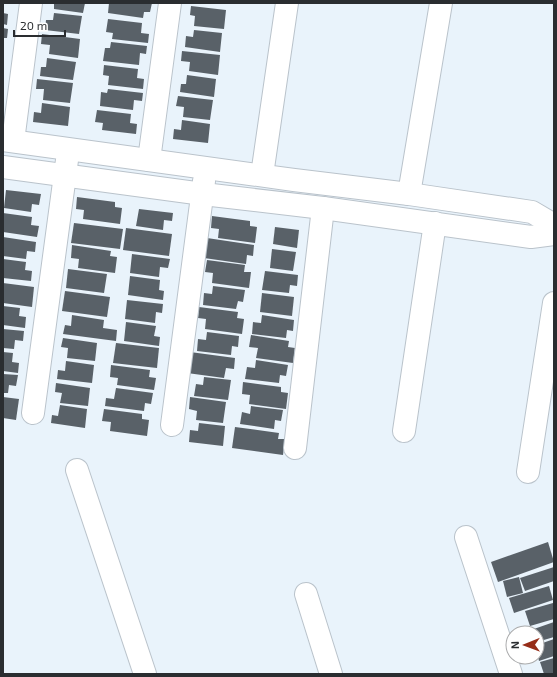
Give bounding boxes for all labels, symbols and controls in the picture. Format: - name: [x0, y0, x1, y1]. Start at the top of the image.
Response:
- scale bar: [14, 12, 65, 38]
- text: 20 m: [20, 18, 47, 32]
- north arrow: [505, 625, 545, 665]
- text: N: [508, 641, 521, 649]

